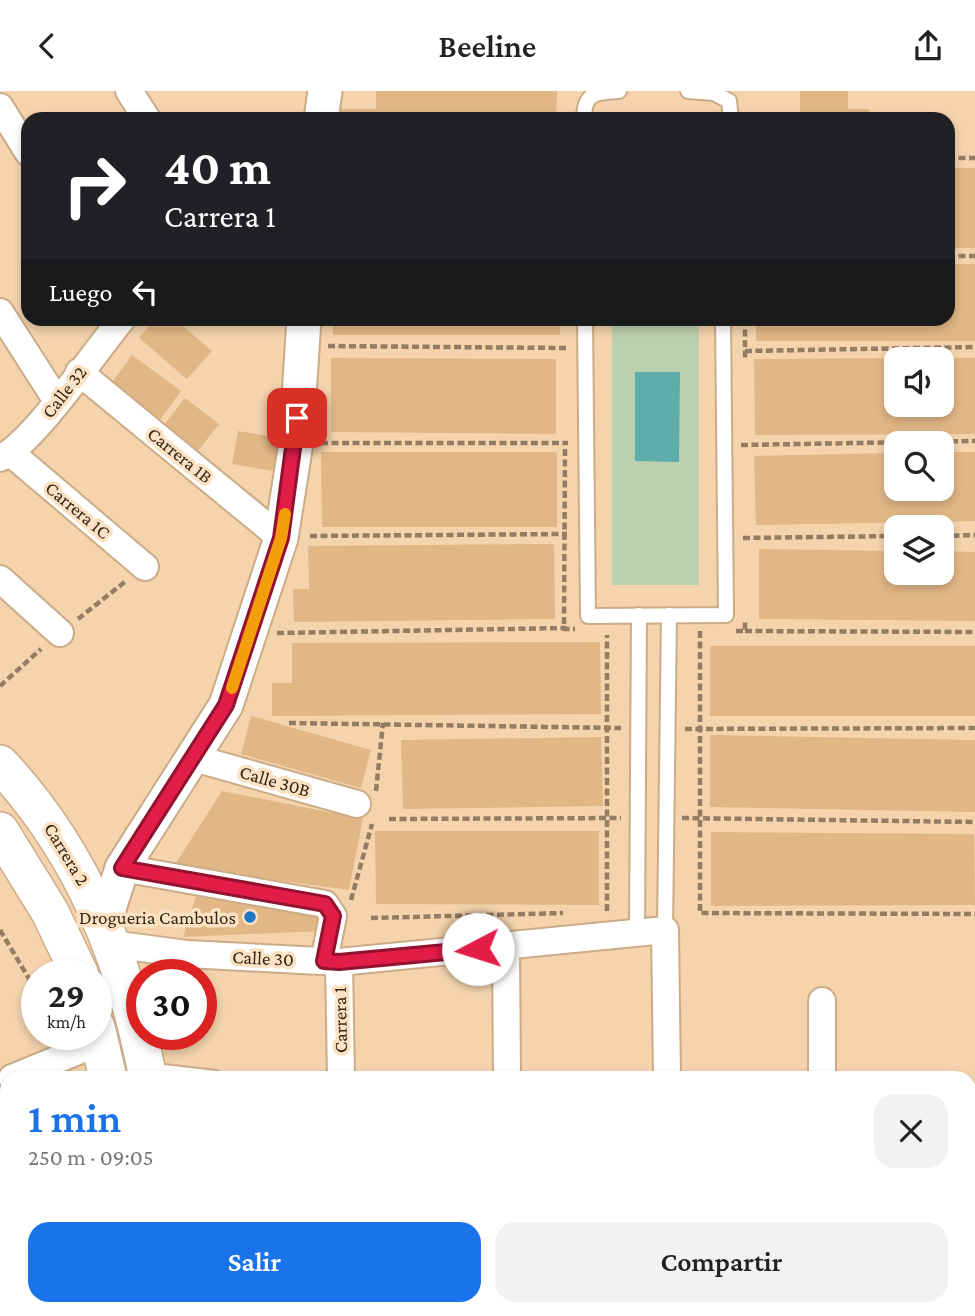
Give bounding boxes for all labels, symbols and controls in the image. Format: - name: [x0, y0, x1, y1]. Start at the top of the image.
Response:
- icon: back: [28, 27, 66, 65]
- icon: share: [909, 27, 947, 65]
- text: Beeline: [439, 28, 536, 64]
- icon: right: [49, 140, 140, 231]
- text: 40 m: [164, 140, 271, 195]
- text: Carrera 1: [164, 198, 276, 234]
- icon: left: [126, 273, 164, 311]
- text: Luego: [49, 278, 112, 307]
- map controls: [884, 347, 954, 585]
- button: sound: [884, 347, 954, 417]
- street label: Calle 32: [37, 362, 91, 422]
- pin: [267, 388, 327, 448]
- icon: arrive: [278, 399, 316, 437]
- street label: Carrera 1B: [144, 423, 216, 487]
- button: search: [884, 431, 954, 501]
- street label: Carrera 1C: [42, 477, 114, 543]
- button: layers: [884, 515, 954, 585]
- street label: Calle 30B: [238, 761, 312, 801]
- street label: Carrera 2: [40, 819, 94, 889]
- place label: Drogueria Cambulos: [79, 907, 236, 928]
- marker: Drogueria Cambulos: [242, 909, 258, 925]
- position arrow: [441, 912, 515, 986]
- street label: Calle 30: [232, 946, 294, 970]
- speed limit sign: 30: [126, 959, 217, 1050]
- text: 29: [48, 976, 85, 1015]
- street label: Carrera 1: [329, 987, 351, 1053]
- text: km/h: [47, 1012, 86, 1032]
- text: 1 min: [28, 1094, 121, 1141]
- button: close: [874, 1094, 948, 1168]
- text: 250 m · 09:05: [28, 1144, 154, 1170]
- button: Salir: [28, 1222, 481, 1302]
- button: Compartir: [495, 1222, 948, 1302]

